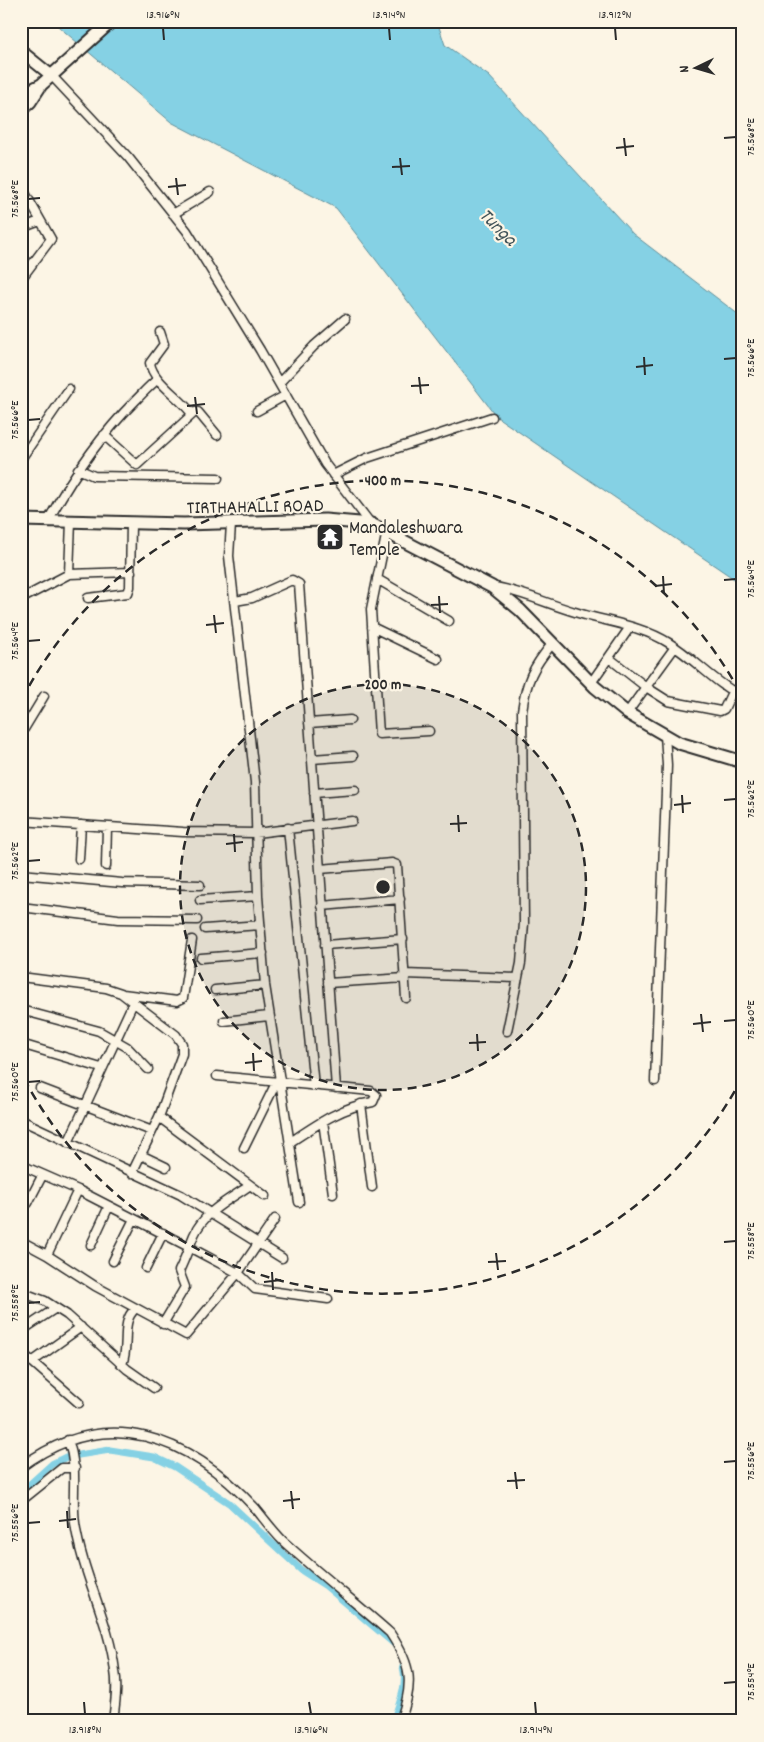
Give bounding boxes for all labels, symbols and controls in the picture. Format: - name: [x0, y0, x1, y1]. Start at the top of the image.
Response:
- text: 13.916°N: [146, 7, 180, 24]
- text: 13.914°N: [373, 7, 405, 24]
- text: 13.912°N: [598, 7, 632, 24]
- north arrow: [672, 42, 722, 92]
- text: N: [675, 65, 695, 73]
- text: 75.568°E: [743, 118, 760, 156]
- text: 75.568°E: [7, 180, 24, 218]
- water label: Tunga: [471, 203, 523, 255]
- text: 75.566°E: [743, 338, 760, 377]
- text: 75.566°E: [7, 400, 24, 439]
- text: 400 m: [365, 471, 401, 493]
- street label: TIRTHAHALLI ROAD: [186, 494, 324, 523]
- place label: Mandaleshwara Temple: [349, 516, 463, 565]
- temple icon: Mandaleshwara Temple: [315, 522, 345, 552]
- text: 75.564°E: [743, 560, 760, 598]
- text: 75.564°E: [7, 622, 24, 660]
- text: 200 m: [365, 675, 401, 697]
- text: 75.562°E: [743, 779, 760, 818]
- text: 75.562°E: [7, 841, 24, 880]
- centre of rings: [374, 878, 392, 896]
- text: 75.560°E: [743, 1000, 760, 1040]
- text: 75.560°E: [7, 1062, 24, 1102]
- text: 75.558°E: [743, 1222, 760, 1260]
- text: 75.558°E: [7, 1284, 24, 1322]
- text: 75.556°E: [743, 1441, 760, 1480]
- text: 75.556°E: [7, 1503, 24, 1542]
- text: 75.554°E: [743, 1663, 760, 1701]
- text: 13.918°N: [69, 1722, 101, 1739]
- text: 13.916°N: [294, 1722, 328, 1739]
- text: 13.914°N: [520, 1722, 552, 1739]

